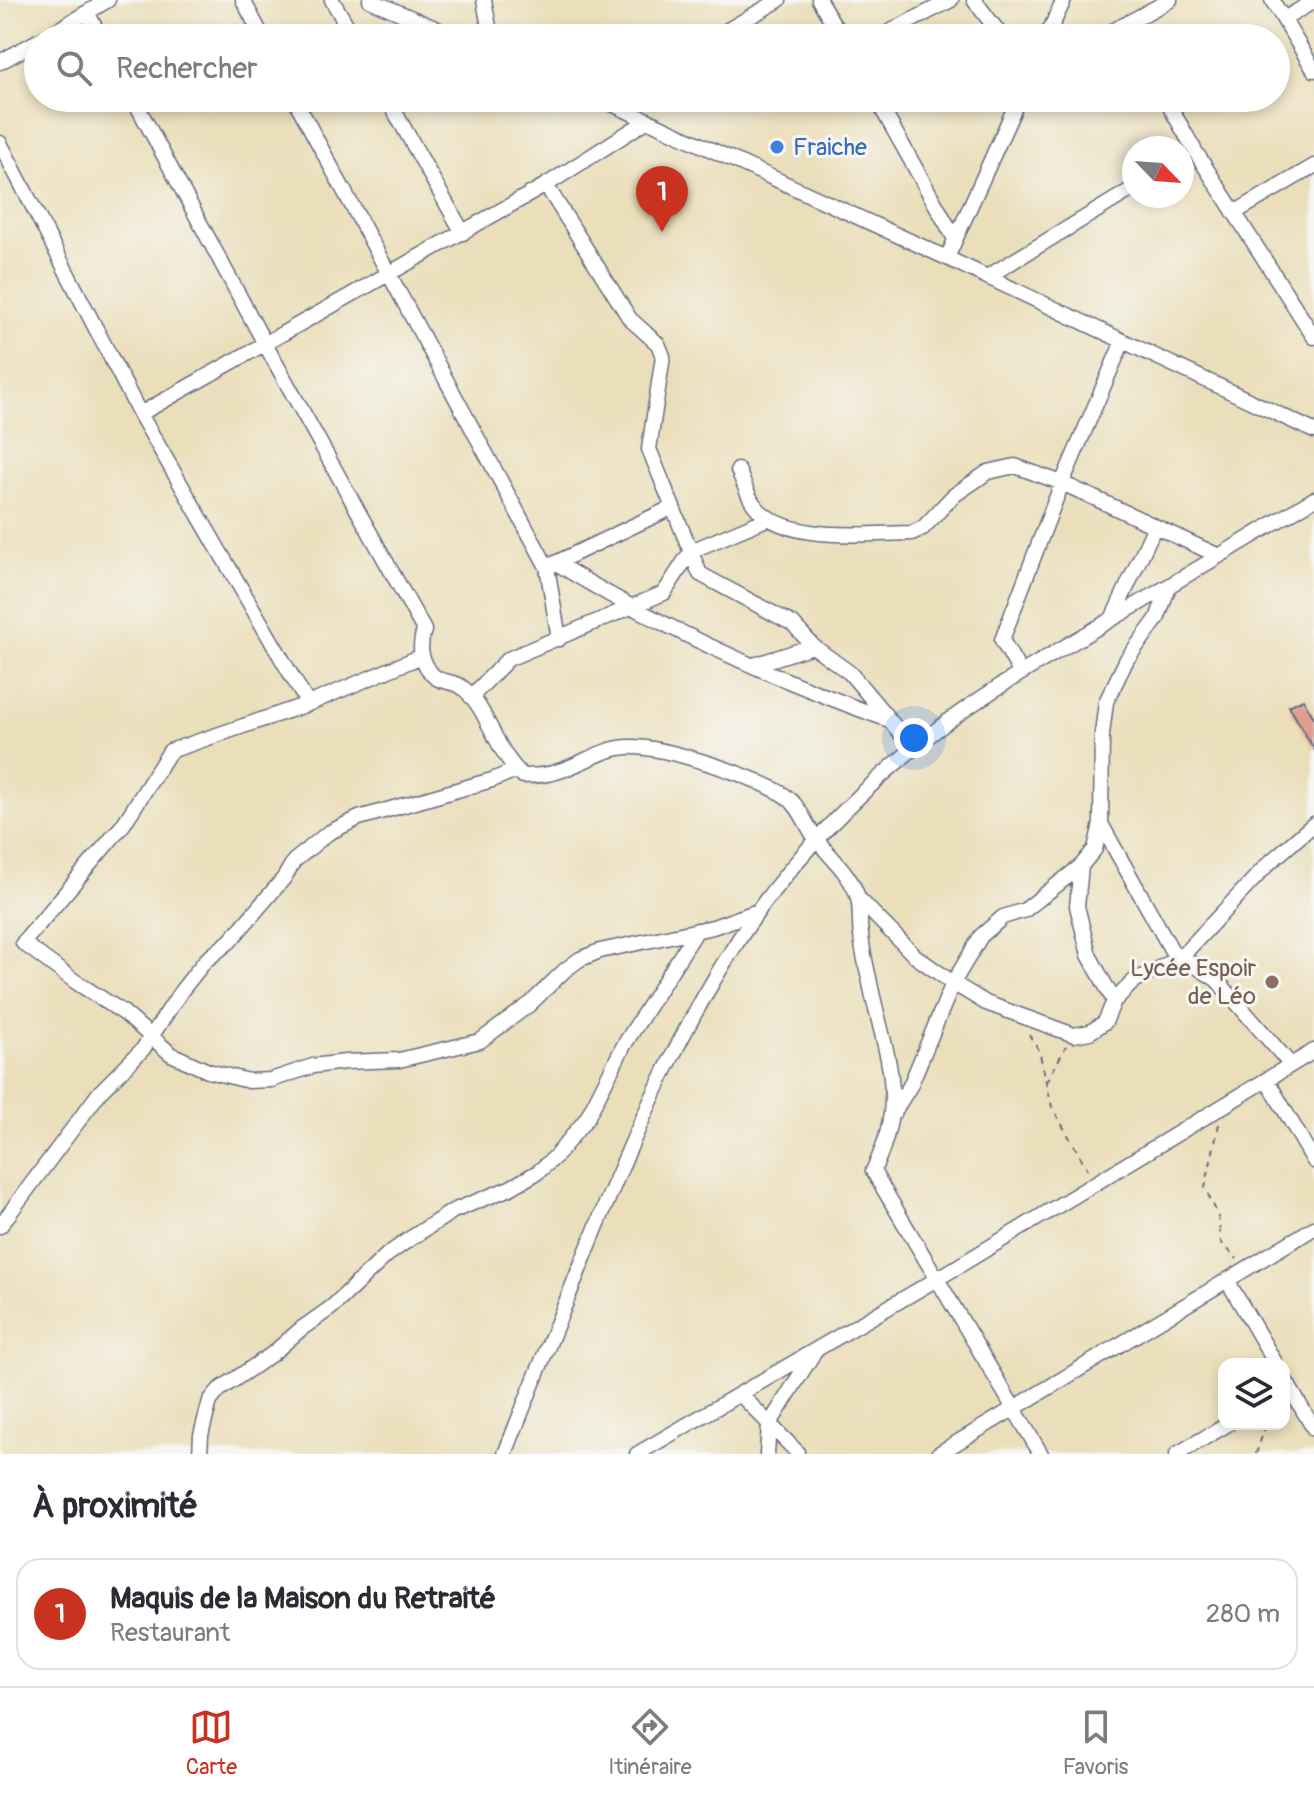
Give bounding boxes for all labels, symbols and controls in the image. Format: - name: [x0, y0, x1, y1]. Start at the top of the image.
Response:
- search box: [24, 24, 1290, 112]
- icon: search: [52, 46, 96, 90]
- text: Rechercher: [116, 50, 258, 87]
- place label: Fraiche: [793, 133, 867, 162]
- north arrow: [1122, 136, 1194, 208]
- marker: Fraiche: [768, 138, 786, 156]
- pin: 1: [636, 166, 688, 232]
- your location: [894, 718, 934, 758]
- place label: Lycée Espoir de Léo: [1130, 954, 1256, 1011]
- marker: Lycée Espoir de Léo: [1263, 973, 1281, 991]
- map controls: [1218, 1358, 1290, 1430]
- button: layers: [1218, 1358, 1290, 1430]
- text: À proximité: [32, 1485, 198, 1528]
- text: Maquis de la Maison du Retraité: [110, 1580, 496, 1617]
- text: 1: [55, 1598, 65, 1630]
- text: 280 m: [1206, 1598, 1280, 1630]
- text: Restaurant: [110, 1617, 230, 1649]
- tab: Carte: [186, 1705, 237, 1781]
- tab: Itinéraire: [608, 1705, 692, 1781]
- tab: Favoris: [1063, 1705, 1128, 1781]

